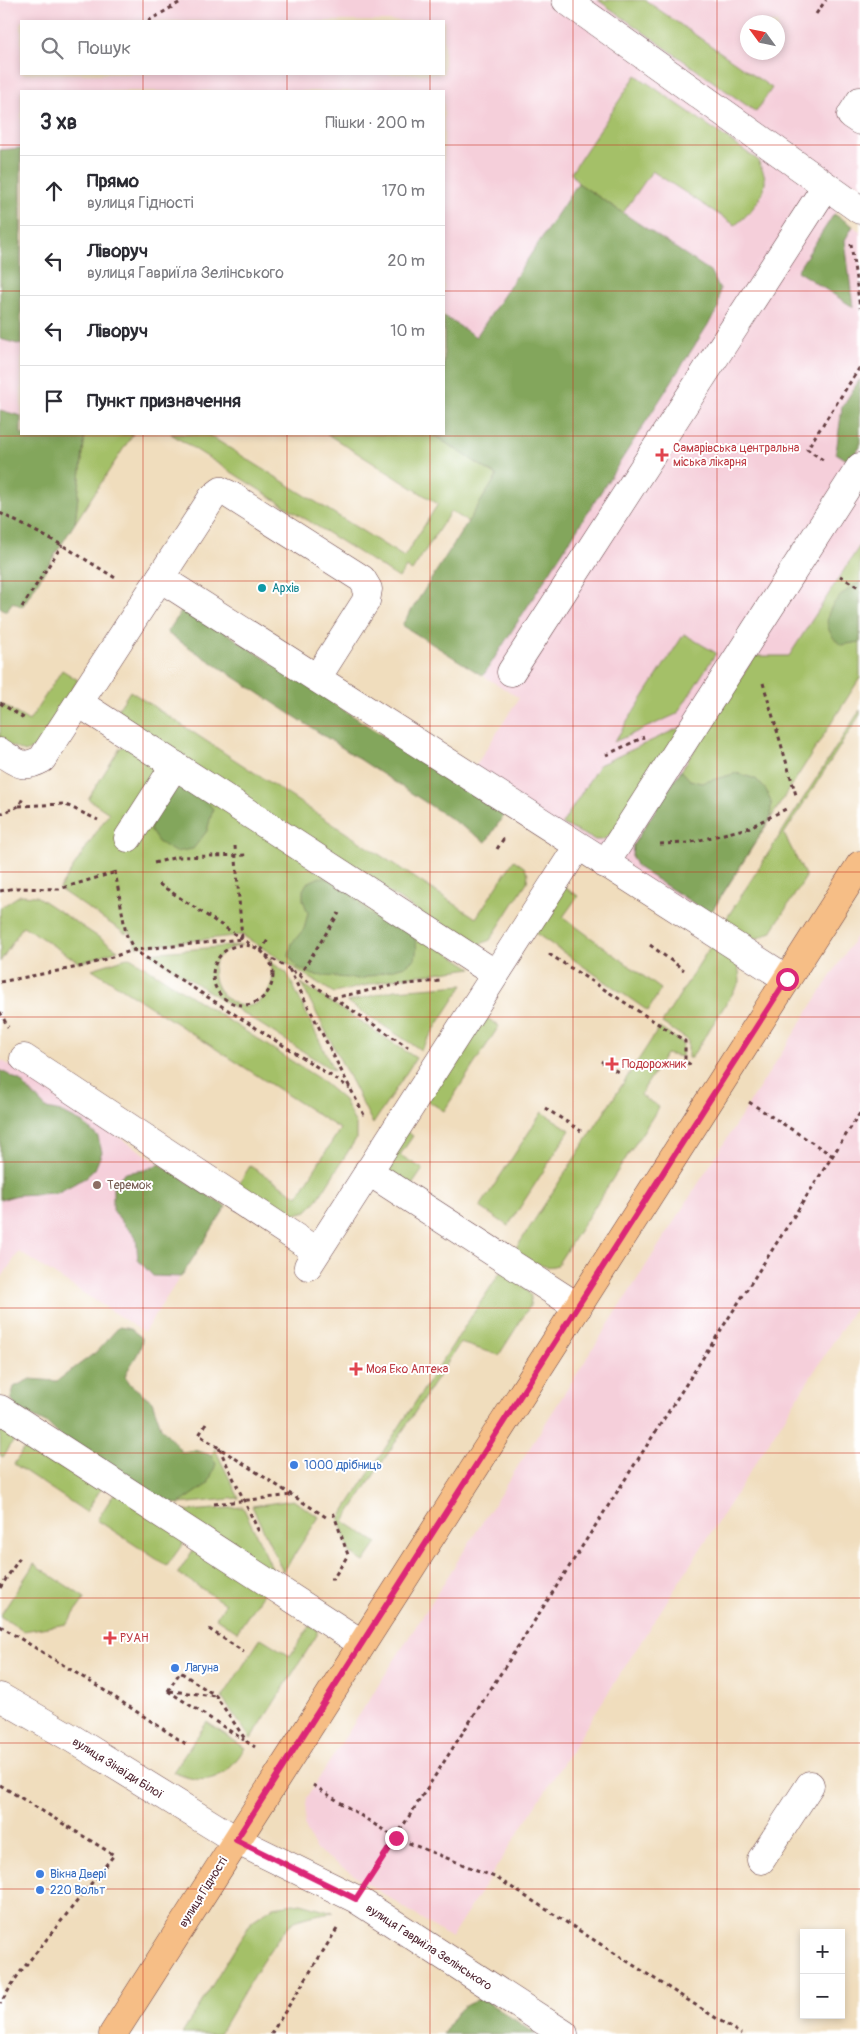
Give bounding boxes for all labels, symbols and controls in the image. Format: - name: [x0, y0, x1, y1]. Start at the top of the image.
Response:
- north arrow: [740, 15, 785, 60]
- search box: [20, 20, 445, 75]
- icon: search: [38, 34, 66, 62]
- text: Пошук: [78, 36, 131, 60]
- text: 3 хв: [40, 109, 77, 136]
- text: Пішки · 200 m: [325, 113, 425, 133]
- text: Прямо: [87, 169, 139, 193]
- icon: ahead: [40, 177, 68, 205]
- text: 170 m: [382, 181, 425, 201]
- text: вулиця Гідності: [87, 193, 194, 213]
- text: Ліворуч: [87, 239, 148, 263]
- icon: left: [40, 247, 68, 275]
- text: 20 m: [387, 251, 425, 271]
- text: вулиця Гавриїла Зелінського: [87, 263, 284, 283]
- icon: left: [40, 317, 68, 345]
- text: Ліворуч: [87, 319, 148, 343]
- text: 10 m: [390, 321, 425, 341]
- icon: arrive: [40, 387, 68, 415]
- text: Пункт призначення: [87, 389, 241, 413]
- place label: Самарівська центральна міська лікарня: [673, 441, 800, 470]
- marker: Самарівська центральна міська лікарня: [655, 448, 669, 462]
- place label: Архів: [272, 581, 300, 596]
- marker: Архів: [256, 582, 268, 594]
- route start: [776, 968, 799, 991]
- place label: Подорожник: [622, 1057, 687, 1072]
- marker: Подорожник: [606, 1058, 618, 1070]
- place label: Теремок: [107, 1178, 152, 1193]
- marker: Теремок: [91, 1179, 103, 1191]
- place label: Моя Еко Аптека: [366, 1362, 449, 1377]
- marker: Моя Еко Аптека: [350, 1363, 362, 1375]
- place label: 1000 дрібниць: [304, 1458, 382, 1473]
- marker: 1000 дрібниць: [288, 1459, 300, 1471]
- place label: РУАН: [120, 1631, 149, 1646]
- marker: РУАН: [104, 1632, 116, 1644]
- place label: Лагуна: [184, 1661, 219, 1676]
- marker: Лагуна: [169, 1662, 181, 1674]
- street label: вулиця Зінаїди Білої: [69, 1734, 166, 1803]
- route end: [385, 1827, 408, 1850]
- street label: вулиця Гідності: [176, 1854, 231, 1930]
- place label: Вікна Двері: [50, 1867, 106, 1882]
- marker: Вікна Двері: [34, 1868, 46, 1880]
- place label: 220 Вольт: [50, 1883, 105, 1898]
- marker: 220 Вольт: [34, 1884, 46, 1896]
- street label: вулиця Гавриїла Зелінського: [363, 1901, 495, 1994]
- map controls: [800, 1929, 845, 2019]
- button: +: [800, 1929, 845, 1974]
- button: −: [800, 1974, 845, 2019]

